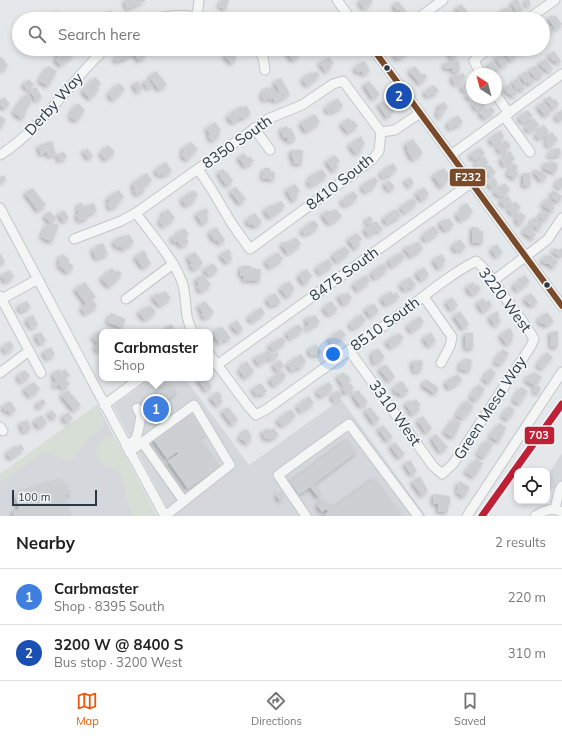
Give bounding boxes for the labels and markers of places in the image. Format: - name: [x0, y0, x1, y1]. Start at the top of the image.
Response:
- unlabelled marker: [382, 63, 392, 73]
- pin: 2: [386, 81, 412, 111]
- unlabelled marker: [542, 280, 552, 290]
- pin: 1: [143, 394, 169, 424]

